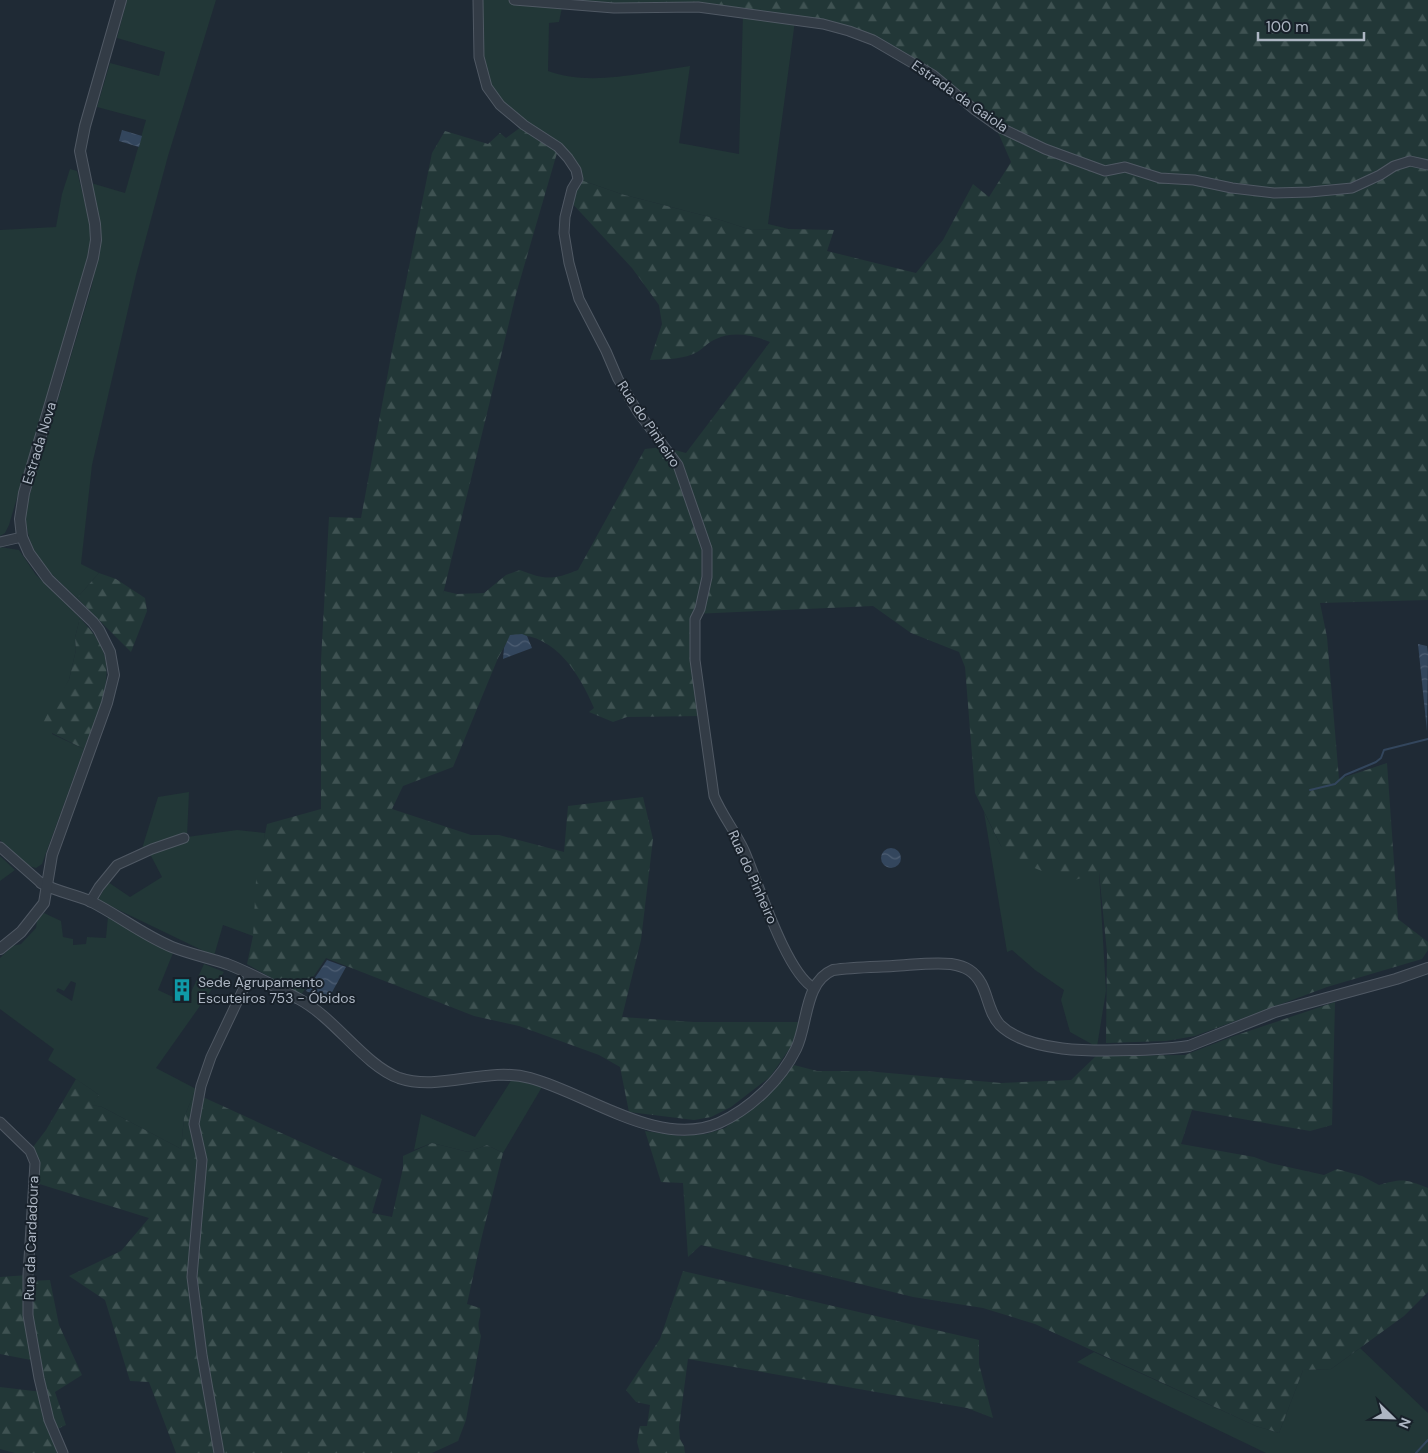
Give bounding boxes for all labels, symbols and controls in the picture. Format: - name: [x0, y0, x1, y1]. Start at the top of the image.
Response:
- scale bar: [1258, 10, 1364, 42]
- text: 100 m: [1266, 17, 1309, 37]
- street label: Estrada da Gaiola: [908, 56, 1012, 136]
- street label: Rua do Pinheiro: [613, 377, 685, 471]
- street label: Estrada Nova: [18, 400, 60, 486]
- street label: Rua do Pinheiro: [724, 827, 782, 927]
- place label: Sede Agrupamento Escuteiros 753 - Óbidos: [198, 973, 356, 1007]
- building icon: Sede Agrupamento Escuteiros 753 - Óbidos: [169, 977, 195, 1003]
- street label: Rua da Cardadoura: [20, 1175, 42, 1301]
- north arrow: [1368, 1393, 1418, 1443]
- text: N: [1395, 1415, 1415, 1431]

